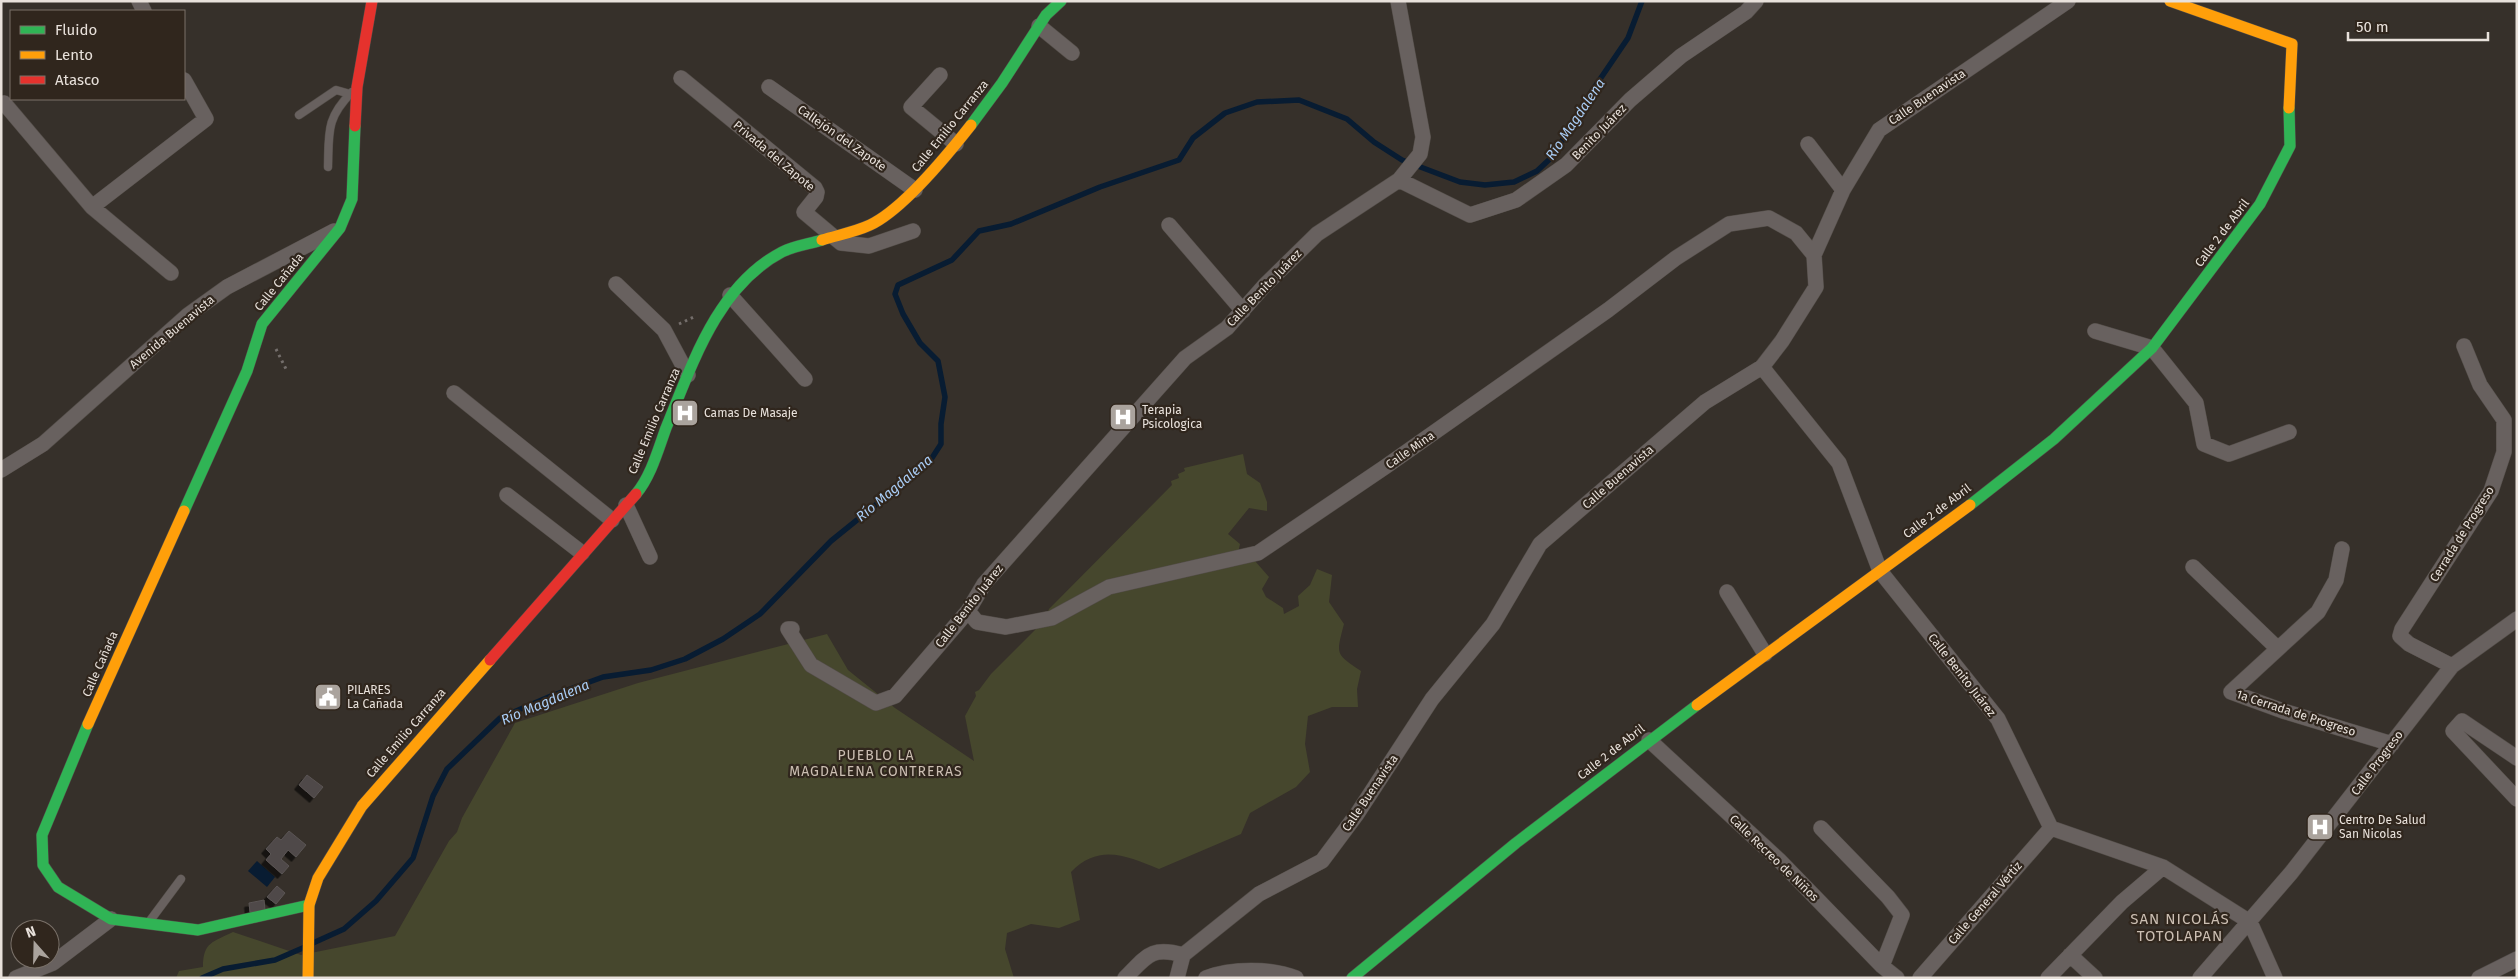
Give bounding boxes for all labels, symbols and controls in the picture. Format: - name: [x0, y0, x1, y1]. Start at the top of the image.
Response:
- legend: [10, 10, 185, 100]
- scale bar: [2348, 10, 2488, 42]
- text: 50 m: [2356, 18, 2389, 36]
- text: Fluido: [55, 21, 97, 39]
- text: Lento: [55, 46, 93, 64]
- street label: Calle Buenavista: [1886, 66, 1968, 128]
- text: Atasco: [55, 71, 100, 89]
- water label: Río Magdalena: [1542, 75, 1609, 163]
- street label: Calle Emilio Carranza: [909, 77, 991, 175]
- street label: Benito Juárez: [1569, 101, 1629, 163]
- street label: Callejón del Zapote: [795, 102, 889, 174]
- street label: Privada del Zapote: [731, 118, 817, 194]
- street label: Calle 2 de Abril: [2192, 196, 2252, 270]
- street label: Calle Benito Juárez: [1224, 247, 1304, 329]
- street label: Calle Cañada: [252, 250, 306, 314]
- street label: Avenida Buenavista: [127, 292, 217, 372]
- street label: Calle Emilio Carranza: [625, 366, 683, 476]
- hospital icon: Camas De Masaje: [670, 398, 700, 428]
- hospital icon: Terapia Psicologica: [1108, 402, 1138, 432]
- place label: Terapia Psicologica: [1142, 403, 1202, 431]
- place label: Camas De Masaje: [704, 406, 798, 420]
- street label: Calle Mina: [1383, 428, 1437, 472]
- street label: Calle Buenavista: [1580, 442, 1656, 512]
- water label: Río Magdalena: [853, 452, 936, 525]
- street label: Calle 2 de Abril: [1900, 481, 1974, 541]
- street label: Cerrada de Progreso: [2427, 484, 2497, 584]
- street label: Calle Benito Juárez: [932, 562, 1006, 650]
- street label: Calle Cañada: [79, 629, 121, 699]
- street label: Calle Benito Juárez: [1925, 631, 1999, 719]
- water label: Río Magdalena: [498, 676, 592, 729]
- public building icon: PILARES La Cañada: [313, 682, 343, 712]
- place label: PILARES La Cañada: [347, 683, 403, 711]
- street label: Calle Emilio Carranza: [363, 685, 449, 781]
- street label: 1a Cerrada de Progreso: [2235, 687, 2357, 739]
- street label: Calle 2 de Abril: [1575, 721, 1648, 783]
- street label: Calle Progreso: [2348, 728, 2406, 798]
- district label: PUEBLO LA MAGDALENA CONTRERAS: [789, 747, 963, 780]
- street label: Calle Buenavista: [1339, 752, 1401, 834]
- street label: Calle Recreo de Niños: [1727, 812, 1822, 904]
- hospital icon: Centro De Salud San Nicolas: [2305, 812, 2335, 842]
- place label: Centro De Salud San Nicolas: [2339, 813, 2426, 841]
- street label: Calle General Vértiz: [1945, 859, 2025, 947]
- district label: SAN NICOLÁS TOTOLAPAN: [2130, 910, 2230, 945]
- north arrow: [10, 919, 60, 969]
- text: N: [23, 923, 38, 942]

